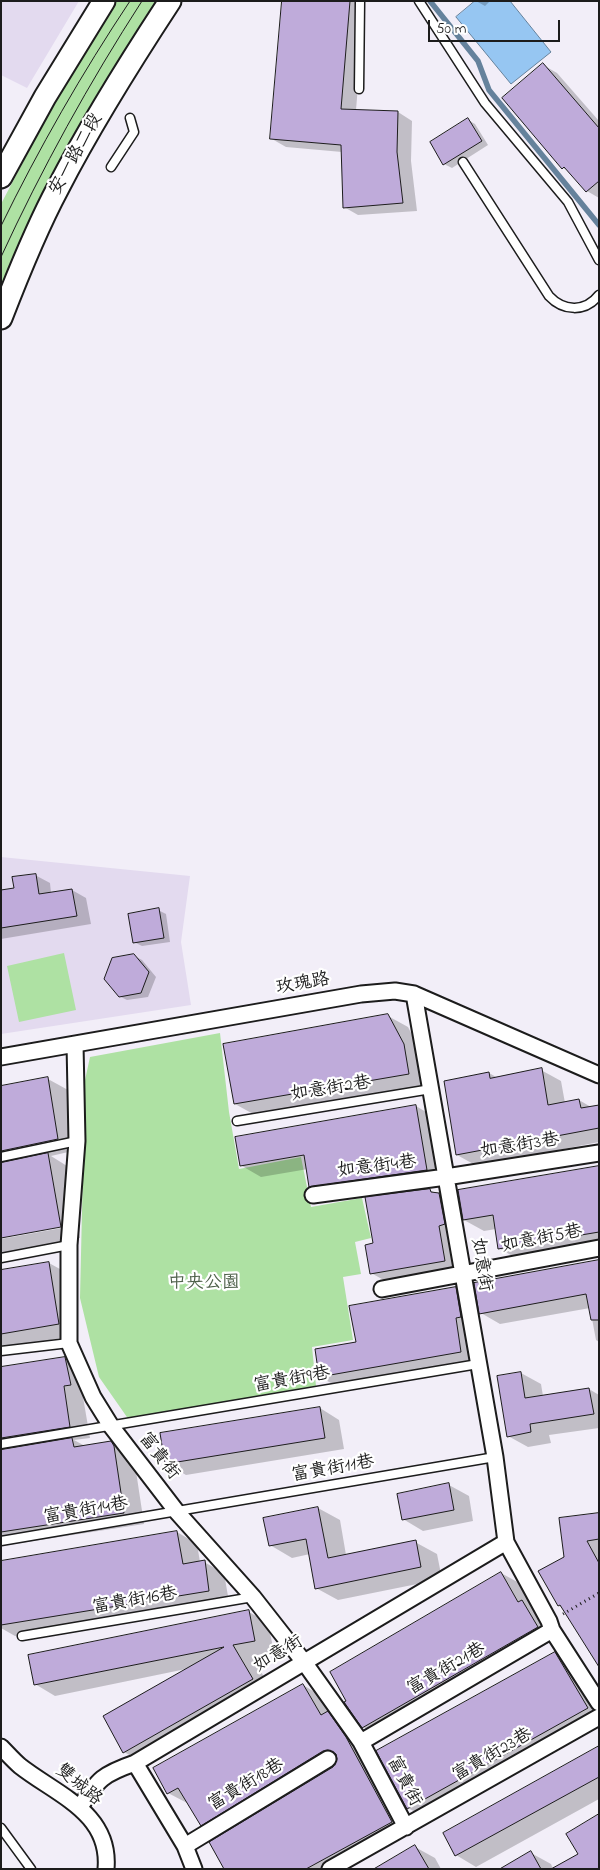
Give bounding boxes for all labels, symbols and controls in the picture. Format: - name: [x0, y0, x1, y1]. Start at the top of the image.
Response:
- scale bar: [430, 10, 562, 42]
- text: 50 m: [436, 18, 466, 40]
- street label: 安一路二段: [46, 110, 108, 200]
- street label: 玫瑰路: [275, 970, 331, 1000]
- street label: 如意街2巷: [289, 1073, 373, 1107]
- street label: 如意街3巷: [479, 1130, 561, 1164]
- street label: 如意街4巷: [336, 1152, 418, 1184]
- street label: 如意街5巷: [500, 1222, 584, 1258]
- street label: 如意街: [465, 1237, 495, 1293]
- park label: 中央公園: [168, 1273, 240, 1295]
- street label: 富貴街9巷: [252, 1364, 332, 1398]
- street label: 富貴街: [133, 1429, 183, 1485]
- street label: 富貴街11巷: [290, 1452, 376, 1488]
- street label: 富貴街14巷: [42, 1494, 130, 1530]
- street label: 富貴街16巷: [91, 1584, 179, 1620]
- street label: 如意街: [250, 1632, 308, 1678]
- street label: 富貴街21巷: [404, 1639, 490, 1701]
- street label: 富貴街23巷: [449, 1725, 537, 1787]
- street label: 富貴街: [381, 1753, 425, 1811]
- street label: 富貴街18巷: [205, 1755, 289, 1817]
- street label: 雙城路: [50, 1761, 106, 1811]

